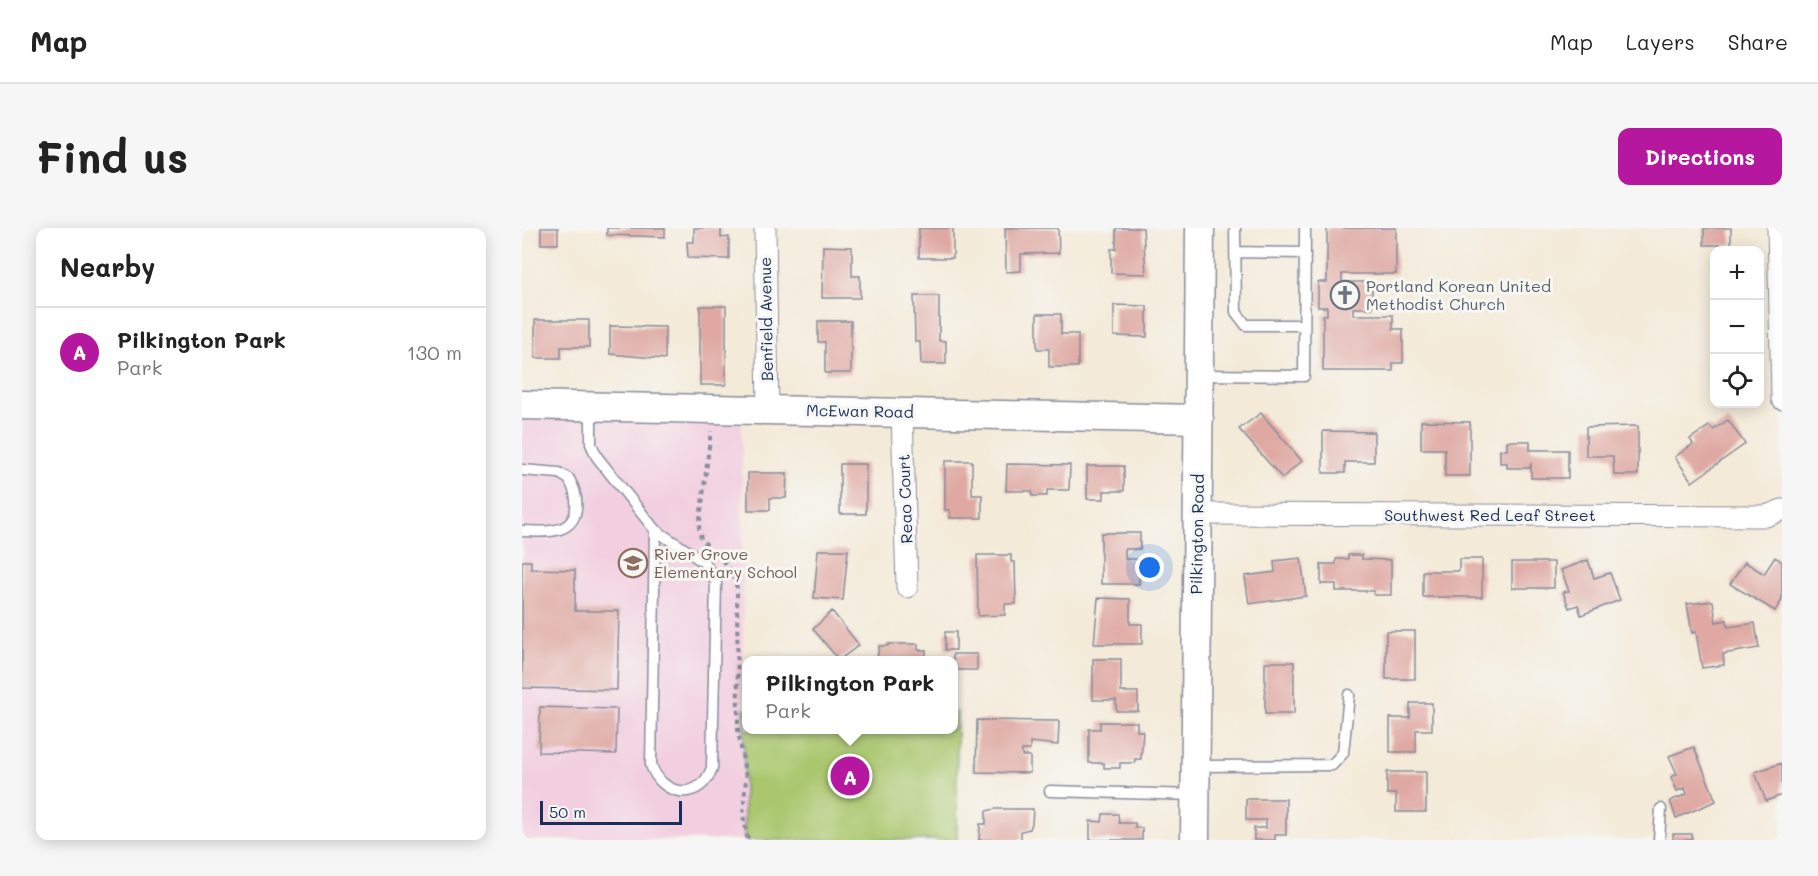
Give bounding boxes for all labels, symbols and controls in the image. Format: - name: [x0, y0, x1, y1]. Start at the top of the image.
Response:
- text: Map: [30, 23, 87, 59]
- text: Map: [1550, 28, 1593, 55]
- text: Layers: [1626, 28, 1695, 55]
- text: Share: [1728, 28, 1788, 55]
- button: Directions: [1618, 128, 1782, 185]
- text: Find us: [36, 129, 188, 184]
- map controls: [1710, 246, 1764, 408]
- button: +: [1710, 246, 1764, 300]
- text: Nearby: [60, 250, 155, 284]
- street label: Benfield Avenue: [754, 257, 777, 381]
- place label: Portland Korean United Methodist Church: [1366, 275, 1551, 314]
- church icon: Portland Korean United Methodist Church: [1329, 279, 1361, 311]
- button: −: [1710, 300, 1764, 354]
- text: Pilkington Park: [117, 325, 286, 354]
- text: A: [73, 339, 86, 365]
- text: 130 m: [407, 339, 462, 365]
- text: Park: [117, 354, 162, 380]
- button: locate: [1710, 354, 1764, 408]
- street label: McEwan Road: [806, 399, 914, 422]
- street label: Reao Court: [892, 454, 917, 544]
- street label: Pilkington Road: [1185, 474, 1208, 594]
- street label: Southwest Red Leaf Street: [1384, 504, 1596, 525]
- place label: River Grove Elementary School: [654, 543, 798, 582]
- school or university icon: River Grove Elementary School: [617, 547, 649, 579]
- your location: [1135, 553, 1164, 582]
- popup: [742, 656, 958, 734]
- text: Pilkington Park: [766, 668, 934, 697]
- text: Park: [766, 697, 811, 723]
- pin: A: [830, 754, 870, 798]
- scale bar: [540, 798, 682, 826]
- text: 50 m: [549, 801, 586, 822]

